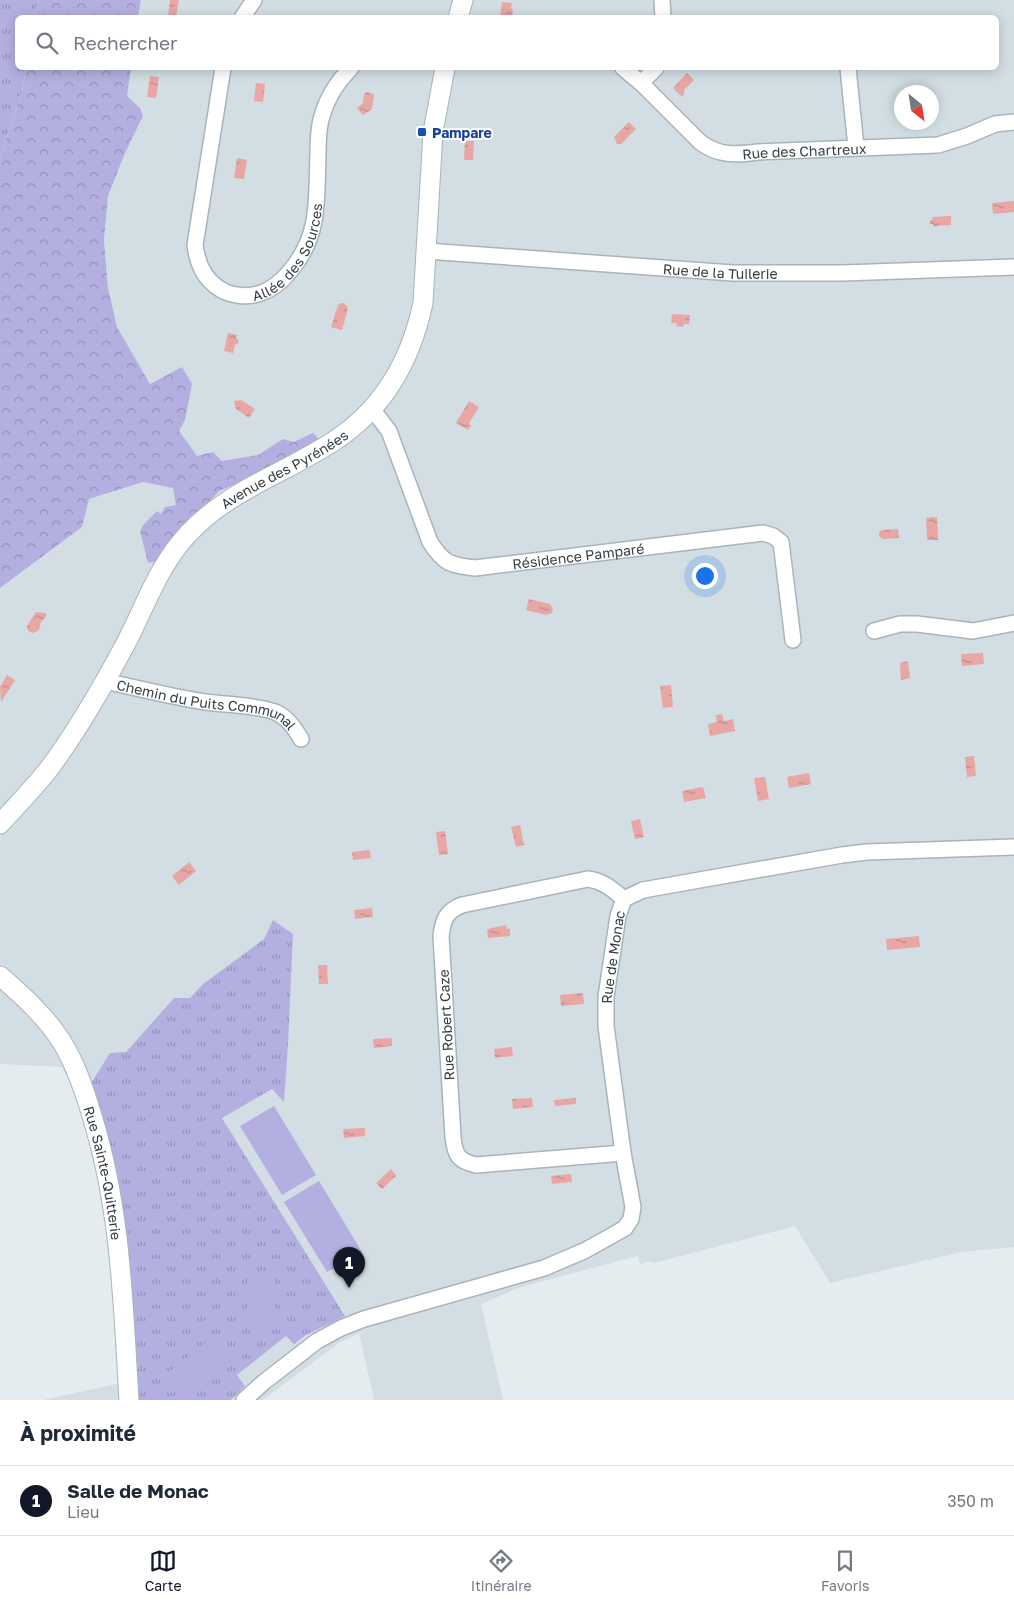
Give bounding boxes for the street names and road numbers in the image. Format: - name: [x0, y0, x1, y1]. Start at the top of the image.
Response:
- street label: Rue des Chartreux: [742, 139, 867, 162]
- street label: Allée des Sources: [250, 203, 325, 304]
- street label: Rue de la Tuilerie: [662, 259, 778, 282]
- street label: Avenue des Pyrénées: [217, 426, 351, 512]
- street label: Résidence Pamparé: [511, 539, 645, 572]
- street label: Chemin du Puits Communal: [115, 675, 300, 733]
- street label: Rue de Monac: [598, 907, 628, 1004]
- street label: Rue Robert Caze: [435, 969, 457, 1081]
- street label: Rue Sainte-Quitterie: [81, 1104, 126, 1241]

